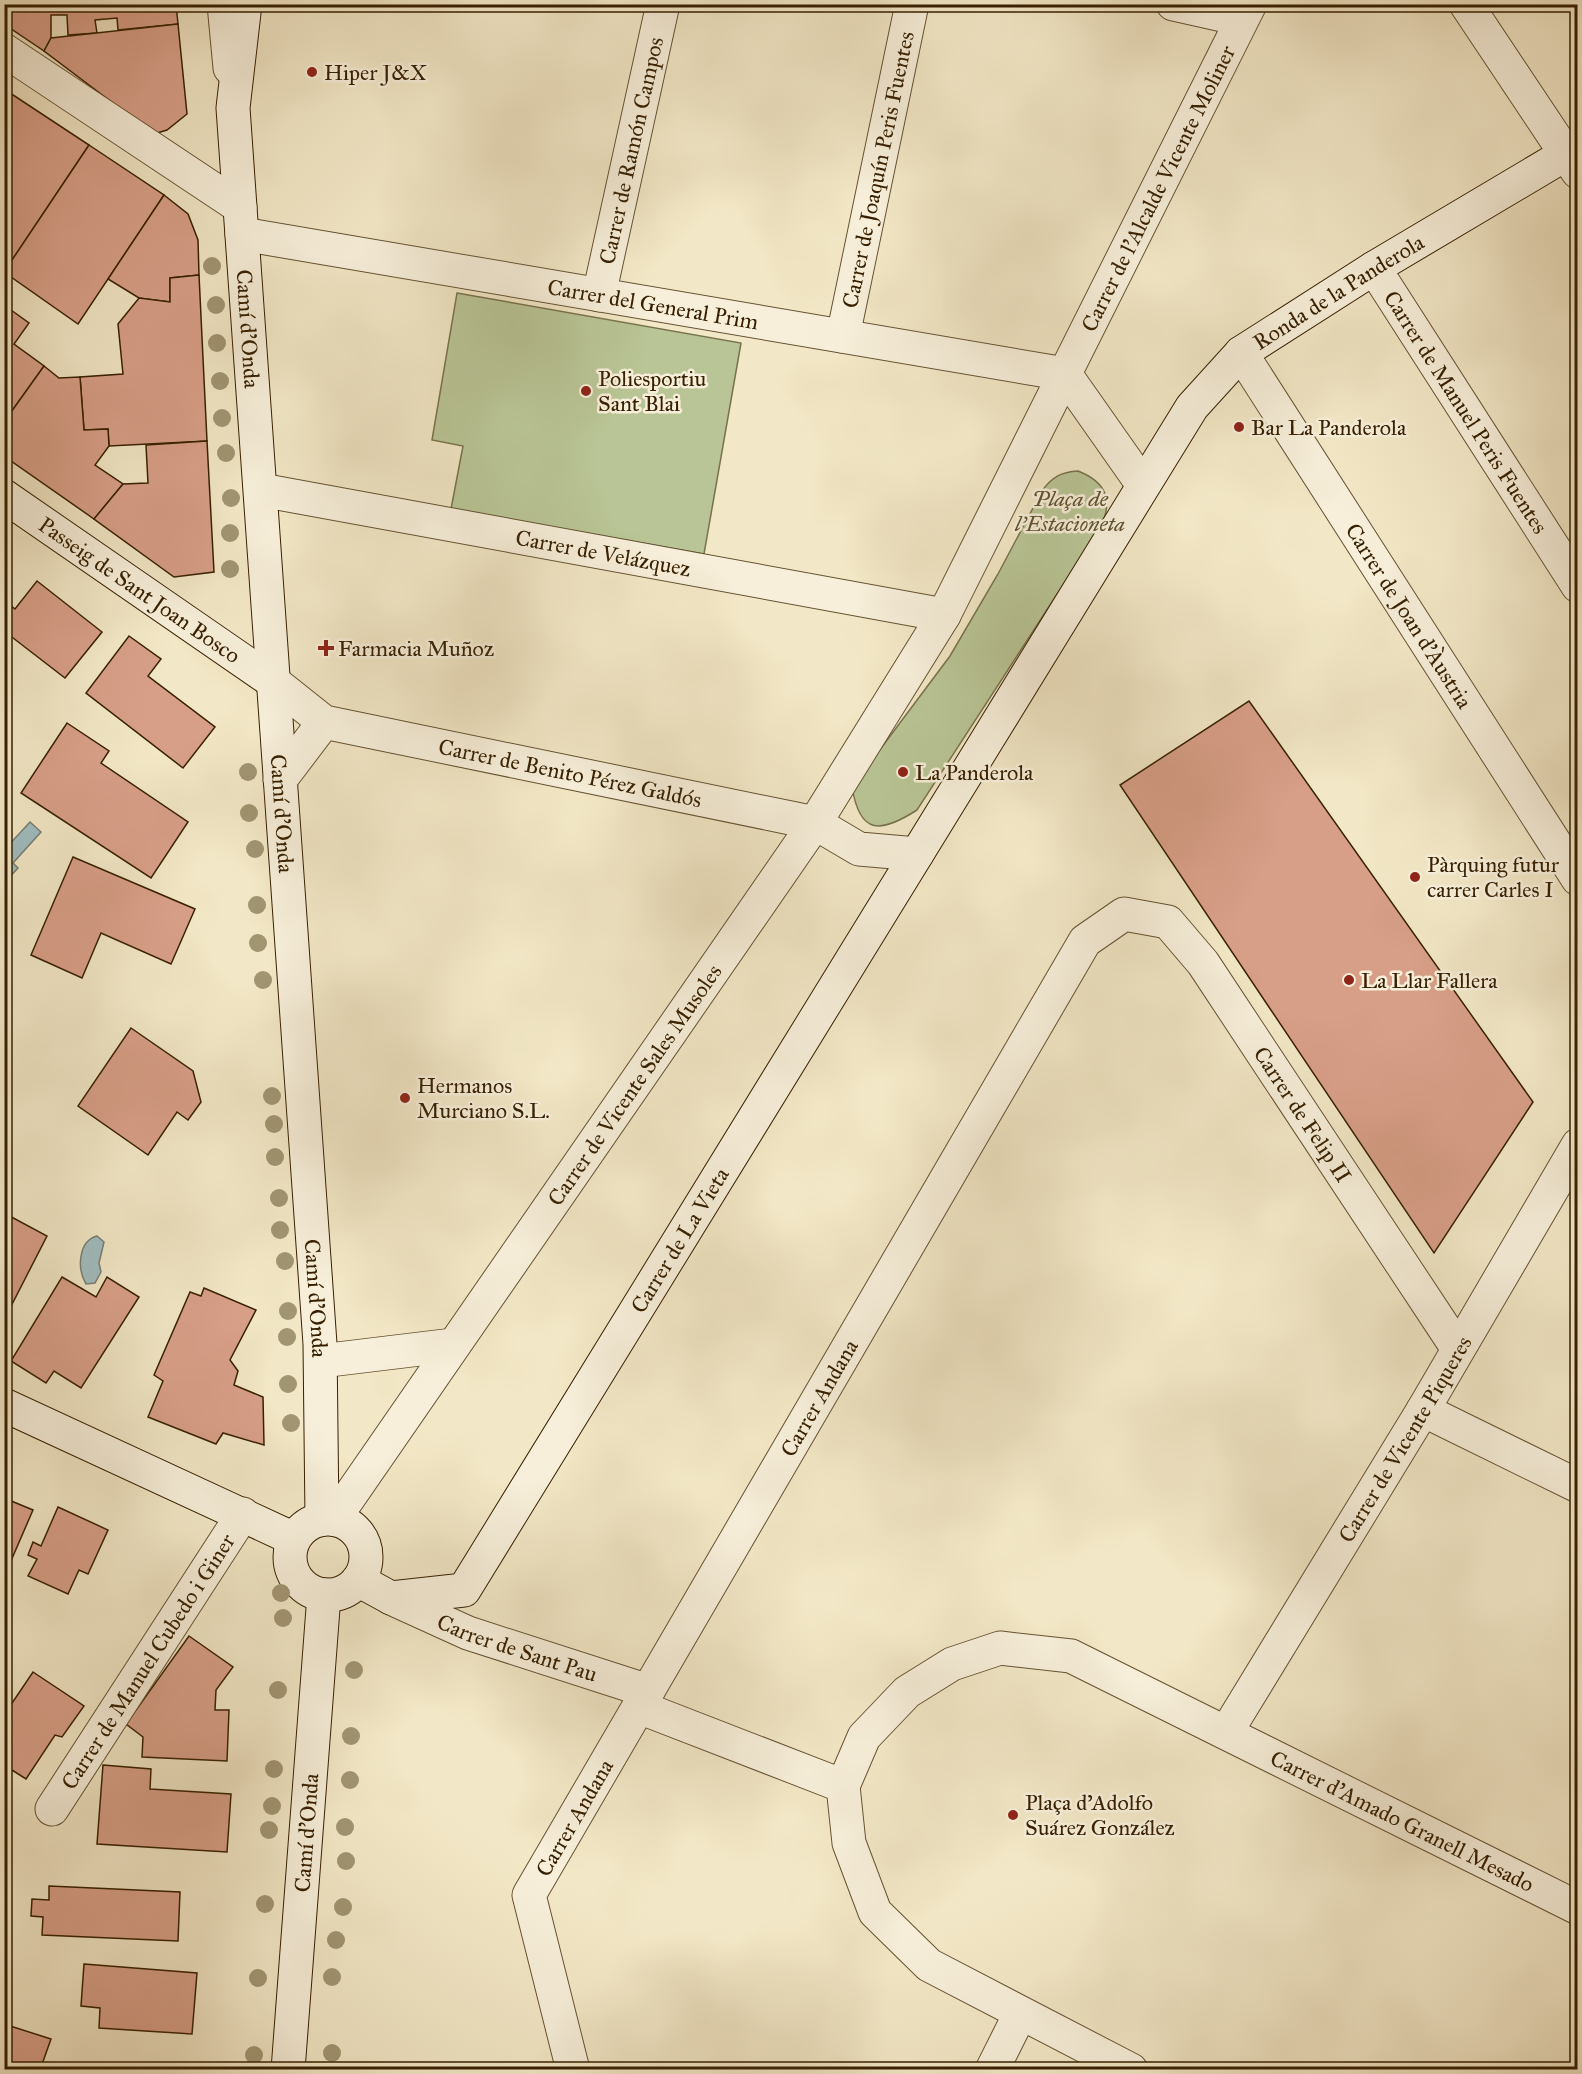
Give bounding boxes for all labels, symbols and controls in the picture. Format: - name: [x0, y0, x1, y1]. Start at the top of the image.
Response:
- street label: Carrer de Joaquín Peris Fuentes: [836, 29, 920, 310]
- street label: Carrer de Ramón Campos: [593, 34, 669, 267]
- street label: Carrer de l'Alcalde Vicente Moliner: [1075, 40, 1241, 336]
- place label: Hiper J&X: [324, 59, 427, 86]
- marker: Hiper J&X: [305, 65, 319, 79]
- street label: Ronda de la Panderola: [1248, 228, 1429, 356]
- street label: Camí d'Onda: [230, 268, 266, 390]
- street label: Carrer del General Prim: [545, 273, 761, 336]
- street label: Carrer de Manuel Peris Fuentes: [1378, 286, 1554, 539]
- place label: Poliesportiu Sant Blai: [598, 365, 706, 417]
- marker: Poliesportiu Sant Blai: [579, 384, 593, 398]
- place label: Bar La Panderola: [1251, 414, 1407, 441]
- marker: Bar La Panderola: [1232, 420, 1246, 434]
- park label: Plaça de l'Estacioneta: [1014, 485, 1125, 537]
- street label: Passeig de Sant Joan Bosco: [33, 511, 246, 669]
- street label: Carrer de Joan d'Àustria: [1340, 518, 1479, 714]
- street label: Carrer de Velázquez: [513, 524, 693, 582]
- place label: Farmacia Muñoz: [338, 635, 494, 662]
- marker: Farmacia Muñoz: [319, 641, 333, 655]
- street label: Carrer de Benito Pérez Galdós: [436, 733, 704, 813]
- street label: Camí d'Onda: [265, 753, 300, 875]
- place label: La Panderola: [915, 759, 1034, 786]
- marker: La Panderola: [896, 765, 910, 779]
- place label: Pàrquing futur carrer Carles I: [1427, 851, 1560, 903]
- marker: Pàrquing futur carrer Carles I: [1408, 870, 1422, 884]
- street label: Carrer de Vicente Sales Musoles: [542, 959, 727, 1211]
- place label: La Llar Fallera: [1361, 967, 1498, 994]
- marker: La Llar Fallera: [1342, 973, 1356, 987]
- street label: Carrer de Felip II: [1248, 1041, 1357, 1188]
- place label: Hermanos Murciano S.L.: [417, 1072, 550, 1124]
- marker: Hermanos Murciano S.L.: [398, 1091, 412, 1105]
- street label: Carrer de La Vieta: [625, 1162, 735, 1318]
- street label: Camí d'Onda: [299, 1238, 333, 1359]
- street label: Carrer de Vicente Piqueres: [1333, 1331, 1478, 1547]
- street label: Carrer Andana: [775, 1334, 864, 1461]
- street label: Carrer de Manuel Cubedo i Giner: [55, 1528, 241, 1794]
- street label: Carrer de Sant Pau: [433, 1608, 601, 1688]
- street label: Carrer d'Amado Granell Mesado: [1266, 1744, 1538, 1898]
- street label: Carrer Andana: [530, 1754, 620, 1881]
- street label: Camí d'Onda: [289, 1772, 325, 1893]
- place label: Plaça d'Adolfo Suárez González: [1025, 1789, 1175, 1841]
- marker: Plaça d'Adolfo Suárez González: [1006, 1808, 1020, 1822]

